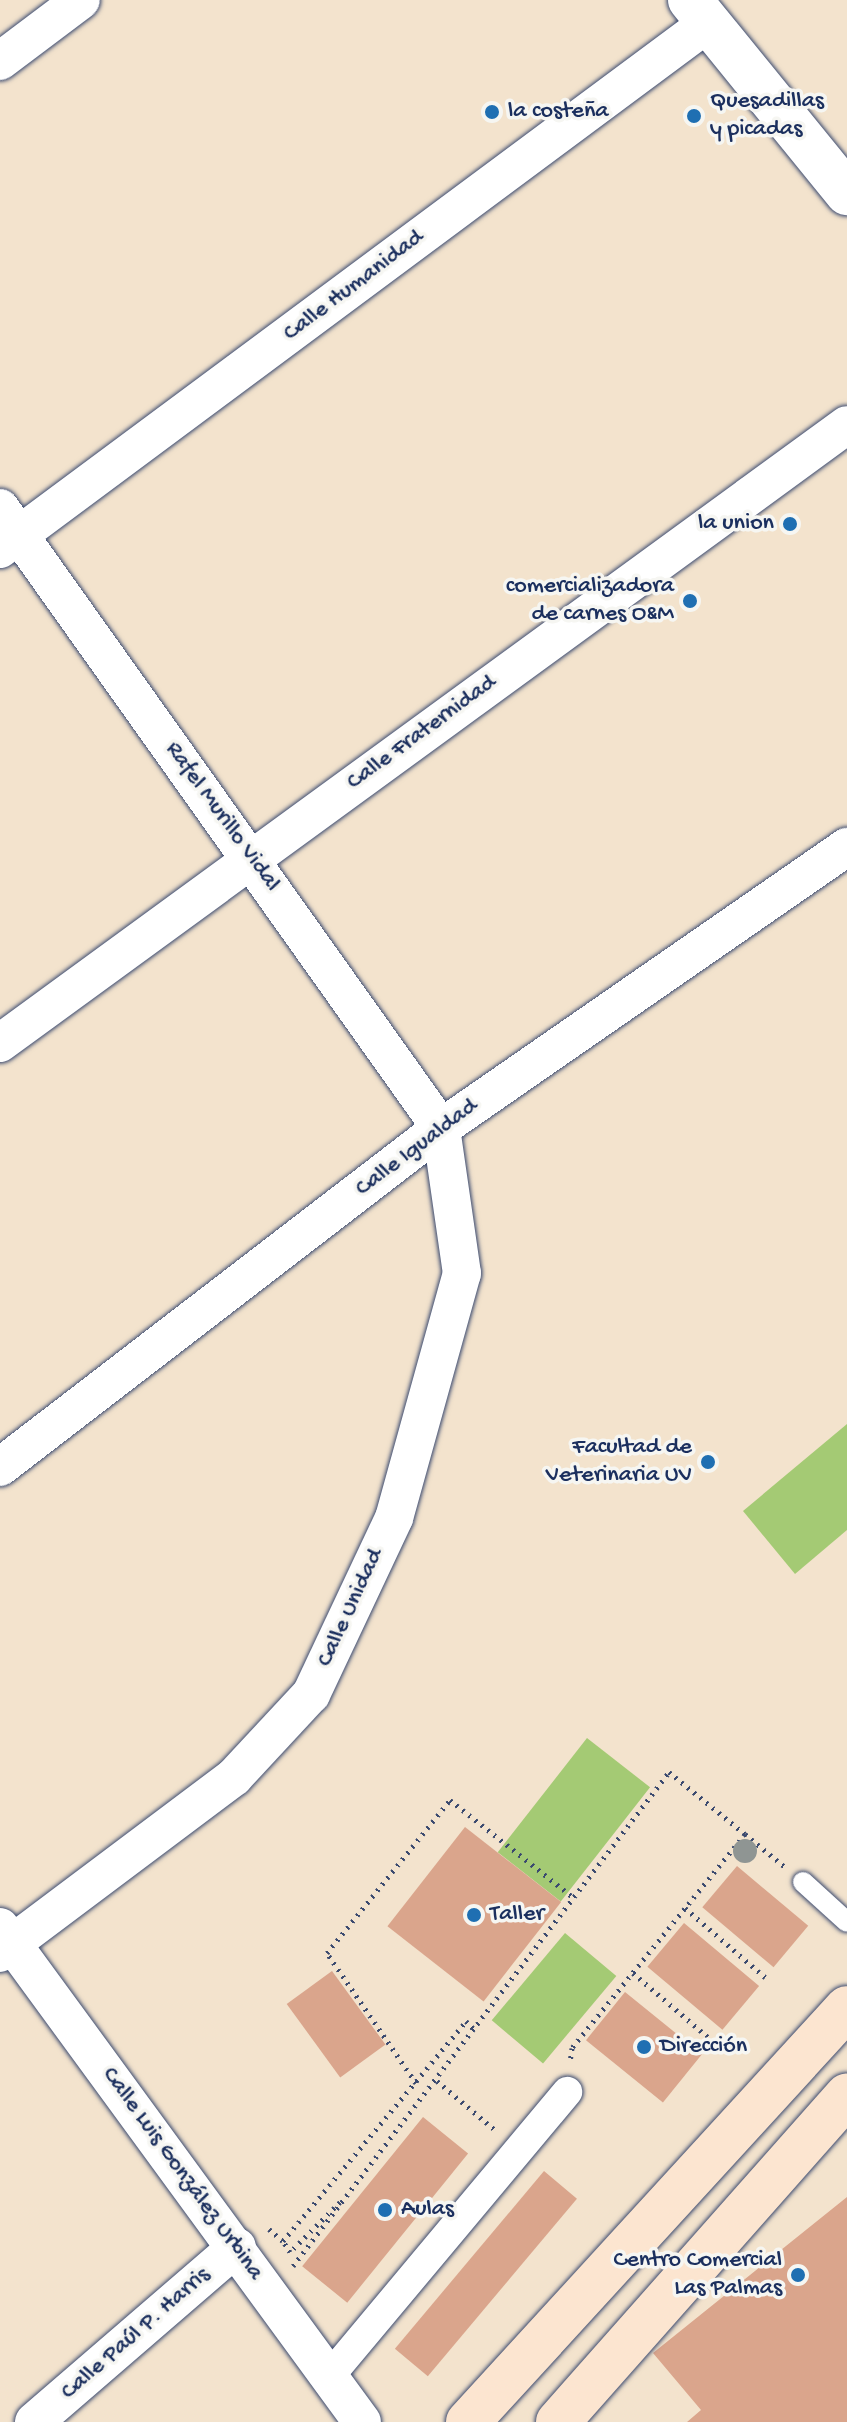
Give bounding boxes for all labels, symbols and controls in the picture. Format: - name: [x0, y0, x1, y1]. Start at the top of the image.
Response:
- place label: Quesadillas y picadas: [710, 88, 824, 144]
- place label: la costeña: [508, 98, 609, 126]
- marker: la costeña: [483, 103, 501, 121]
- marker: Quesadillas y picadas: [685, 107, 703, 125]
- street label: Calle Humanidad: [278, 224, 430, 348]
- place label: la union: [698, 510, 774, 538]
- marker: la union: [781, 515, 799, 533]
- place label: comercializadora de carnes O&M: [506, 573, 674, 629]
- marker: comercializadora de carnes O&M: [681, 592, 699, 610]
- street label: Calle Fraternidad: [342, 669, 502, 797]
- street label: Rafel Murillo Vidal: [158, 736, 286, 898]
- street label: Calle Igualdad: [350, 1093, 484, 1203]
- place label: Facultad de Veterinaria UV: [546, 1434, 692, 1490]
- marker: Facultad de Veterinaria UV: [699, 1453, 717, 1471]
- street label: Calle Unidad: [311, 1544, 391, 1672]
- place label: Taller: [490, 1901, 544, 1929]
- marker: Taller: [465, 1906, 483, 1924]
- place label: Dirección: [660, 2033, 747, 2061]
- marker: Dirección: [635, 2038, 653, 2056]
- street label: Calle Luis González Urbina: [95, 2062, 269, 2286]
- place label: Aulas: [401, 2196, 454, 2224]
- marker: Aulas: [376, 2201, 394, 2219]
- place label: Centro Comercial Las Palmas: [613, 2247, 782, 2303]
- street label: Calle Paúl P. Harris: [56, 2261, 216, 2407]
- marker: Centro Comercial Las Palmas: [789, 2266, 807, 2284]

